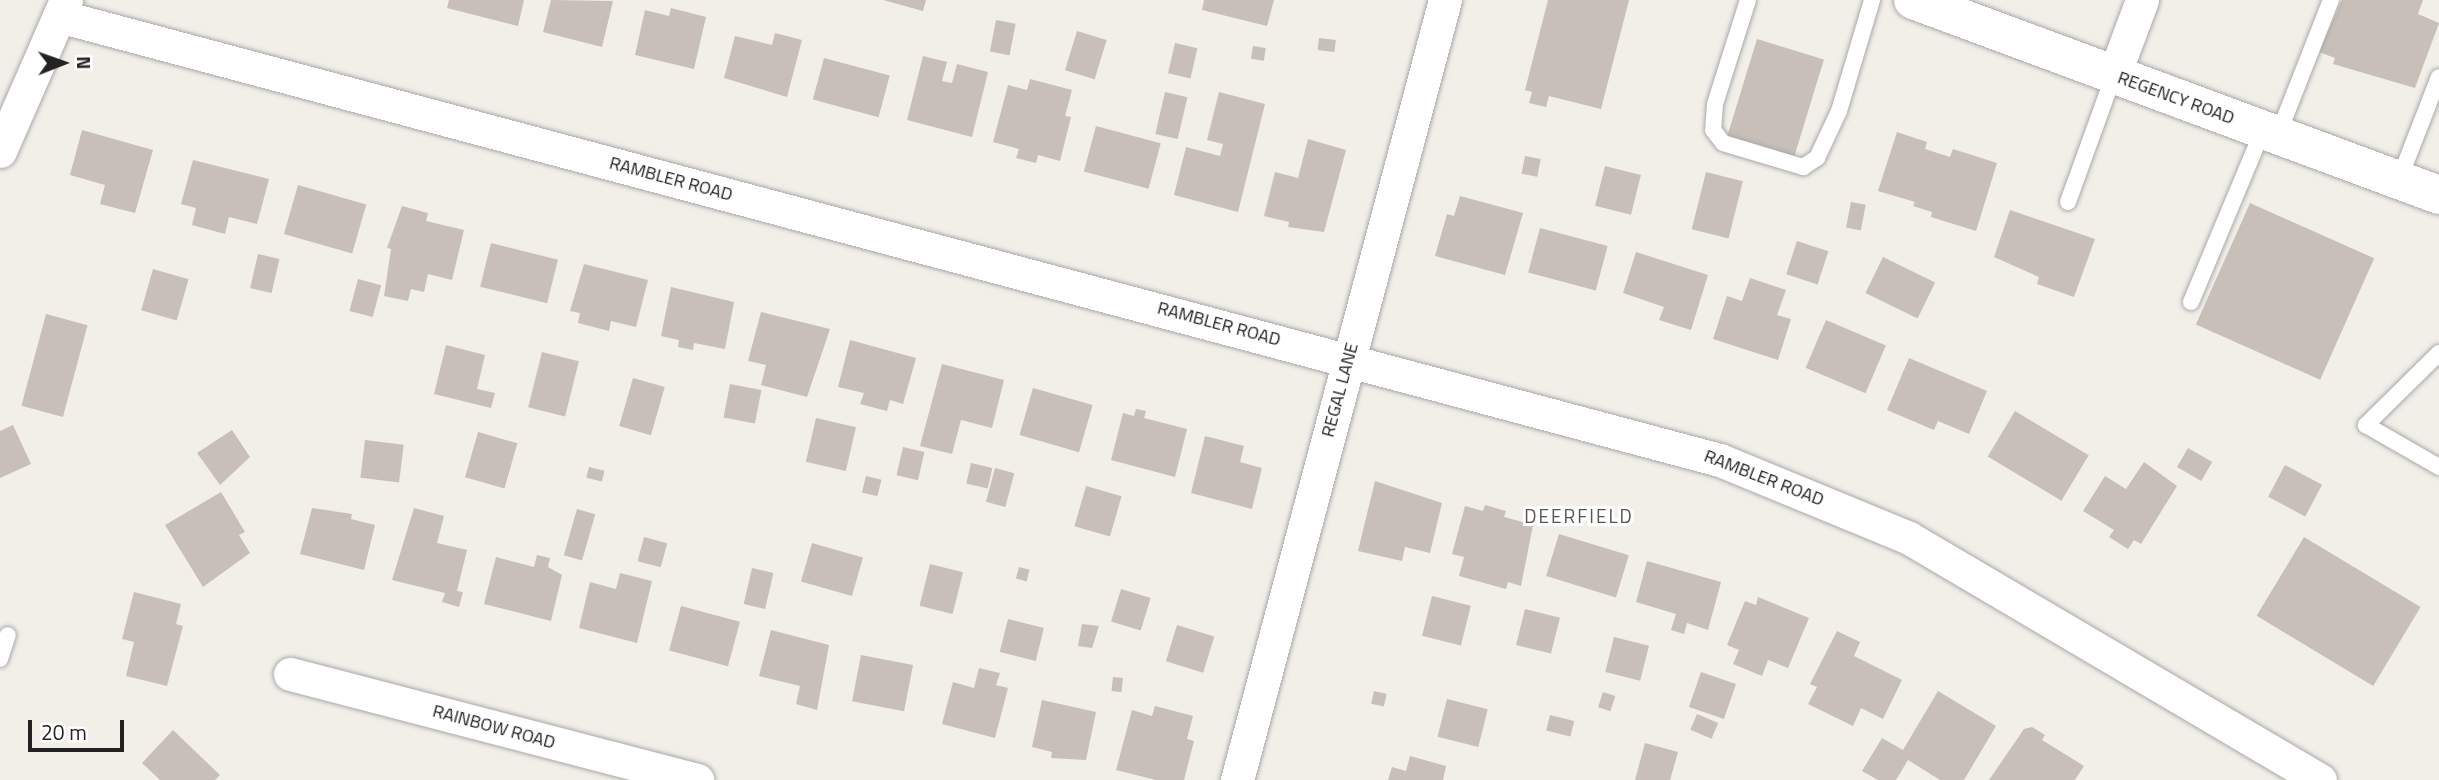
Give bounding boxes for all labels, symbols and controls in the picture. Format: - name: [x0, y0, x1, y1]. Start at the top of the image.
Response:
- north arrow: [28, 28, 98, 98]
- text: N: [70, 56, 99, 69]
- street label: REGENCY ROAD: [2115, 67, 2237, 129]
- street label: RAMBLER ROAD: [607, 152, 735, 206]
- street label: RAMBLER ROAD: [1155, 297, 1283, 351]
- street label: REGAL LANE: [1317, 340, 1363, 440]
- street label: RAMBLER ROAD: [1701, 445, 1827, 511]
- district label: DEERFIELD: [1525, 505, 1633, 527]
- street label: RAINBOW ROAD: [430, 700, 558, 754]
- scale bar: [32, 706, 128, 750]
- text: 20 m: [41, 716, 87, 748]

